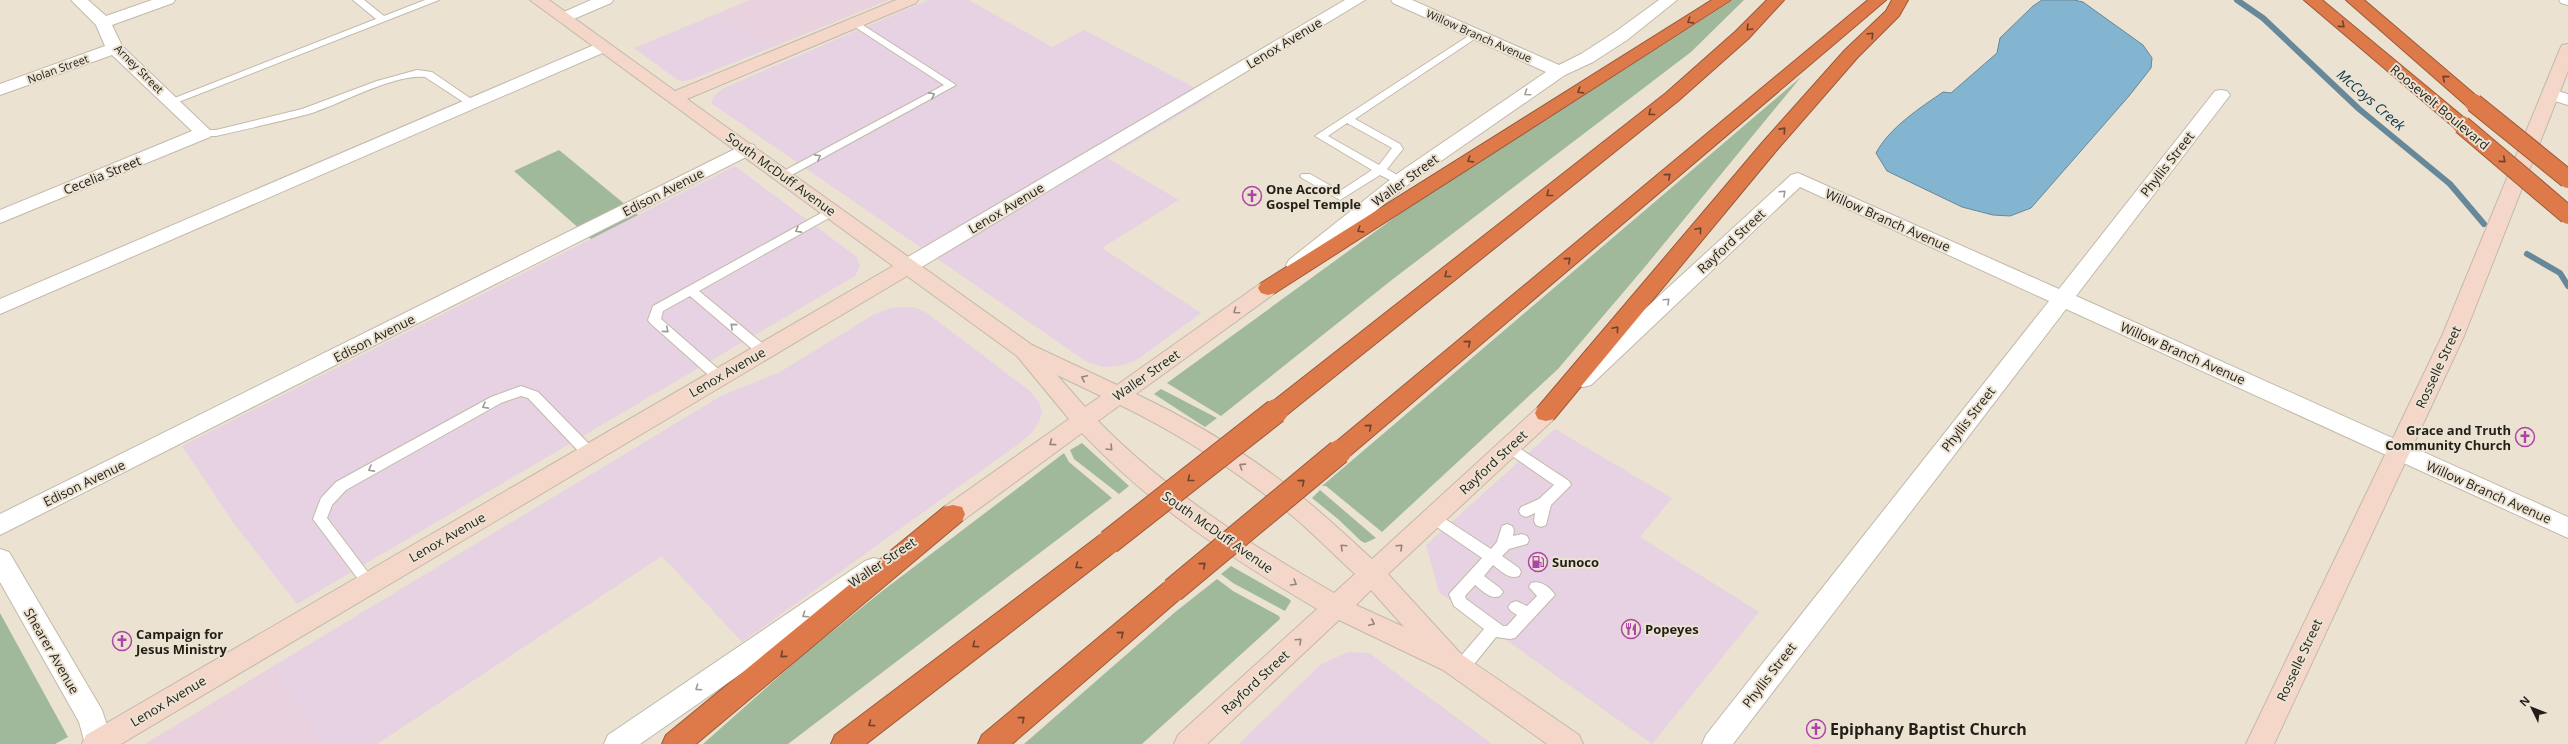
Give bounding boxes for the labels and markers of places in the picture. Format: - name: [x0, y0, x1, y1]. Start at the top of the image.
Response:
- place label: One Accord Gospel Temple: [1266, 180, 1361, 213]
- church icon: One Accord Gospel Temple: [1241, 185, 1263, 207]
- place label: Grace and Truth Community Church: [2385, 421, 2511, 454]
- church icon: Grace and Truth Community Church: [2514, 426, 2536, 448]
- fuel station icon: Sunoco: [1527, 551, 1549, 573]
- place label: Sunoco: [1552, 553, 1599, 571]
- restaurant icon: Popeyes: [1620, 618, 1642, 640]
- place label: Popeyes: [1645, 620, 1699, 638]
- place label: Campaign for Jesus Ministry: [135, 625, 228, 658]
- church icon: Campaign for Jesus Ministry: [111, 630, 133, 652]
- church icon: Epiphany Baptist Church: [1805, 718, 1827, 740]
- place label: Epiphany Baptist Church: [1830, 718, 2027, 740]

